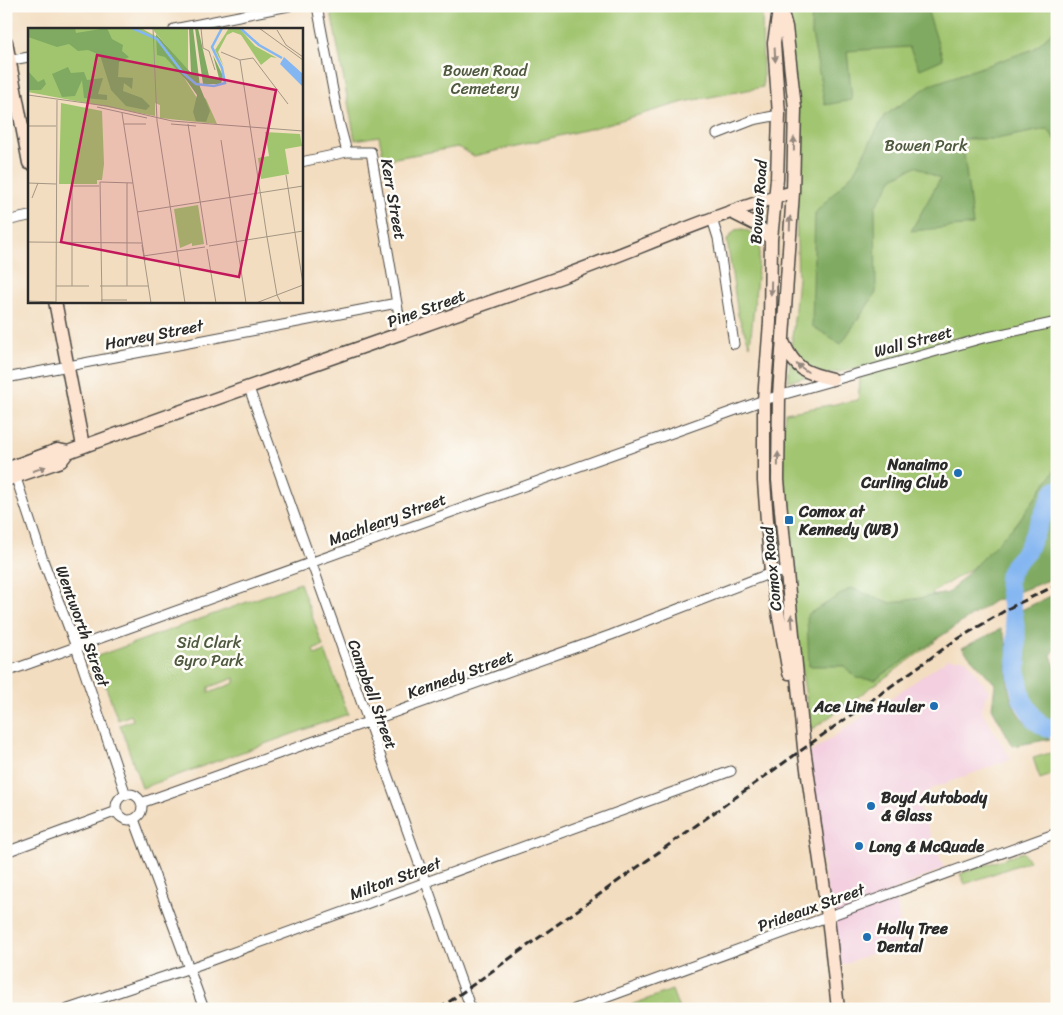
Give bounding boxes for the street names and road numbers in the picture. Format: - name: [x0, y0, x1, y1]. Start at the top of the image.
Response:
- street label: Kerr Street: [372, 156, 415, 242]
- street label: Bowen Road: [741, 157, 776, 245]
- street label: Pine Street: [383, 281, 470, 336]
- street label: Harvey Street: [102, 311, 206, 358]
- street label: Wall Street: [871, 317, 956, 366]
- street label: Machleary Street: [324, 485, 450, 554]
- street label: Comox Road: [752, 524, 790, 613]
- street label: Wentworth Street: [47, 561, 118, 692]
- street label: Campbell Street: [339, 635, 406, 753]
- street label: Kennedy Street: [403, 642, 517, 707]
- street label: Milton Street: [345, 848, 446, 909]
- street label: Prideaux Street: [753, 874, 869, 940]

